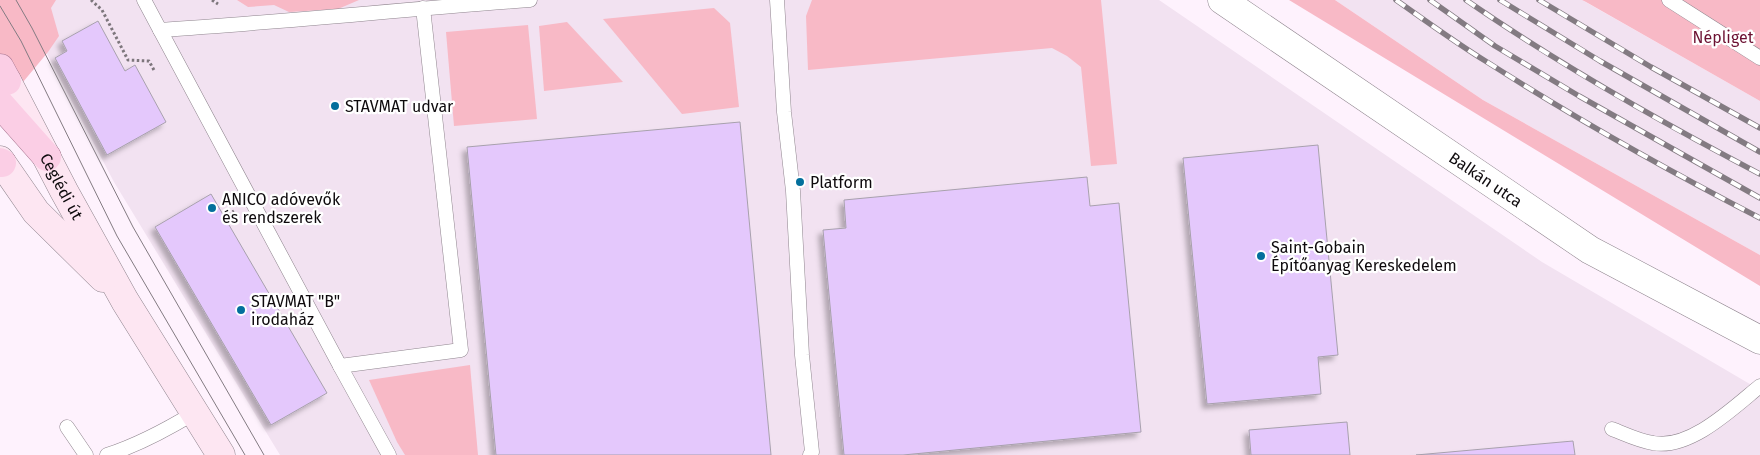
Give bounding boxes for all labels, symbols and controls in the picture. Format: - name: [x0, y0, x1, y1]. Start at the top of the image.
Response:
- park label: Népliget: [1693, 28, 1754, 47]
- place label: STAVMAT udvar: [345, 97, 454, 116]
- marker: STAVMAT udvar: [329, 100, 341, 112]
- street label: Balkán utca: [1445, 148, 1526, 211]
- street label: Ceglédi út: [36, 150, 87, 223]
- place label: Platform: [810, 173, 873, 192]
- marker: Platform: [794, 176, 806, 188]
- place label: ANICO adóvevők és rendszerek: [222, 190, 341, 227]
- marker: ANICO adóvevők és rendszerek: [206, 202, 218, 214]
- place label: Saint-Gobain Építőanyag Kereskedelem: [1271, 238, 1457, 275]
- marker: Saint-Gobain Építőanyag Kereskedelem: [1255, 250, 1267, 262]
- place label: STAVMAT "B" irodaház: [251, 292, 340, 329]
- marker: STAVMAT "B" irodaház: [235, 304, 247, 316]

